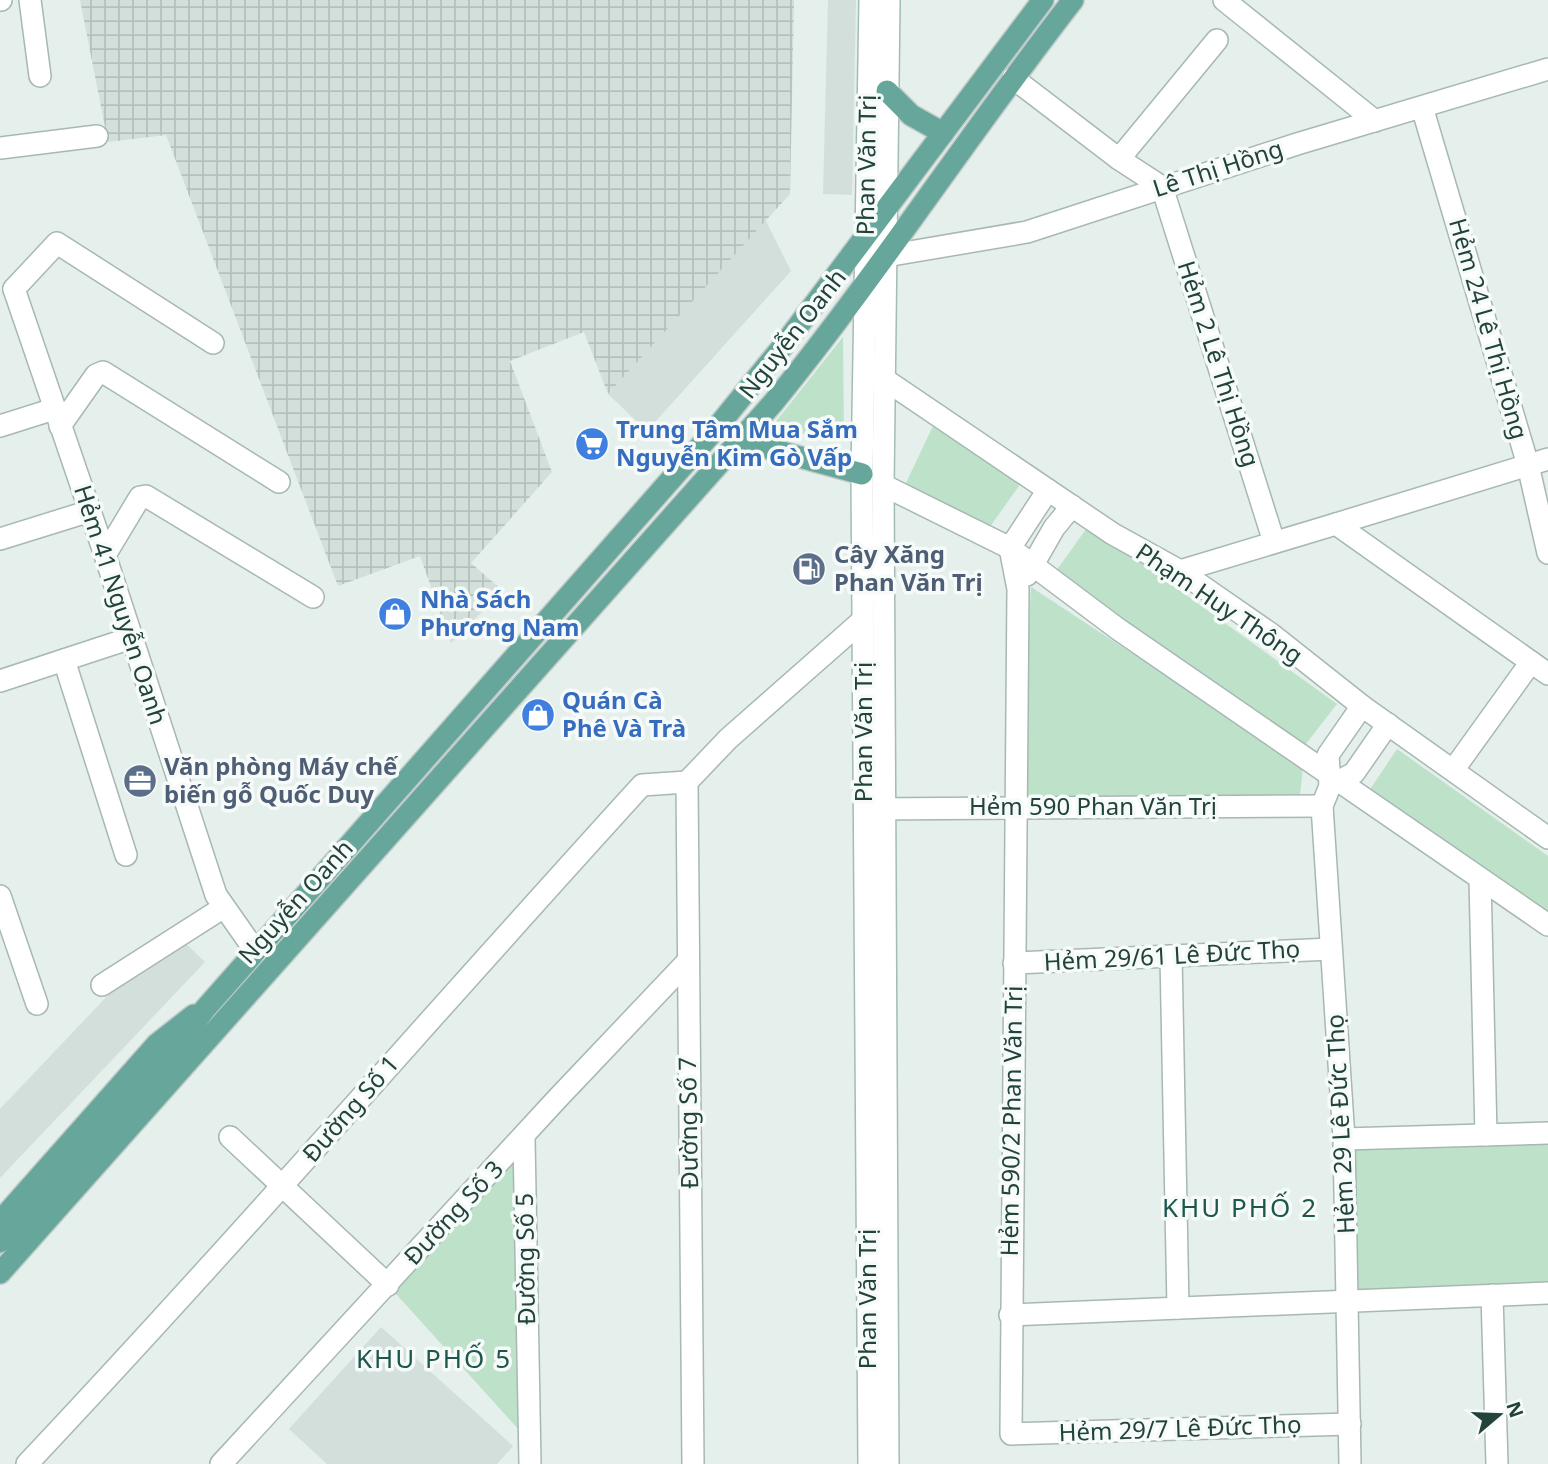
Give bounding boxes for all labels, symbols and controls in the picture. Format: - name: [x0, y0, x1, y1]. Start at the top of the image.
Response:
- street label: Phan Văn Trị: [848, 94, 883, 236]
- street label: Lê Thị Hồng: [1148, 131, 1287, 204]
- street label: Hẻm 24 Lê Thị Hồng: [1442, 214, 1537, 443]
- street label: Hẻm 2 Lê Thị Hồng: [1171, 256, 1268, 471]
- street label: Nguyễn Oanh: [731, 261, 853, 405]
- place label: Trung Tâm Mua Sắm Nguyễn Kim Gò Vấp: [616, 412, 858, 473]
- supermarket icon: Trung Tâm Mua Sắm Nguyễn Kim Gò Vấp: [573, 425, 611, 463]
- street label: Hẻm 41 Nguyễn Oanh: [67, 480, 176, 729]
- street label: Phạm Huy Thông: [1130, 535, 1310, 671]
- place label: Cây Xăng Phan Văn Trị: [834, 537, 983, 598]
- fuel station icon: Cây Xăng Phan Văn Trị: [790, 550, 828, 588]
- place label: Nhà Sách Phương Nam: [420, 582, 579, 643]
- shop icon: Nhà Sách Phương Nam: [376, 595, 414, 633]
- street label: Phan Văn Trị: [846, 662, 879, 802]
- place label: Quán Cà Phê Và Trà: [562, 683, 686, 744]
- shop icon: Quán Cà Phê Và Trà: [519, 696, 557, 734]
- place label: Văn phòng Máy chế biến gỗ Quốc Duy: [164, 749, 399, 810]
- office icon: Văn phòng Máy chế biến gỗ Quốc Duy: [121, 762, 159, 800]
- street label: Hẻm 590 Phan Văn Trị: [969, 789, 1217, 822]
- street label: Nguyễn Oanh: [230, 832, 360, 970]
- street label: Hẻm 29/61 Lê Đức Thọ: [1043, 931, 1301, 978]
- street label: Hẻm 590/2 Phan Văn Trị: [992, 985, 1029, 1257]
- street label: Hẻm 29 Lê Đức Thọ: [1317, 1013, 1362, 1235]
- street label: Đường Số 1: [294, 1047, 406, 1169]
- street label: Đường Số 7: [670, 1057, 705, 1189]
- street label: Đường Số 3: [396, 1152, 510, 1271]
- district label: KHU PHỐ 2: [1162, 1189, 1318, 1225]
- street label: Đường Số 5: [507, 1193, 542, 1325]
- street label: Phan Văn Trị: [850, 1229, 883, 1369]
- district label: KHU PHỐ 5: [356, 1340, 512, 1376]
- north arrow: [1464, 1380, 1534, 1450]
- text: N: [1500, 1398, 1530, 1421]
- street label: Hẻm 29/7 Lê Đức Thọ: [1058, 1407, 1302, 1448]

